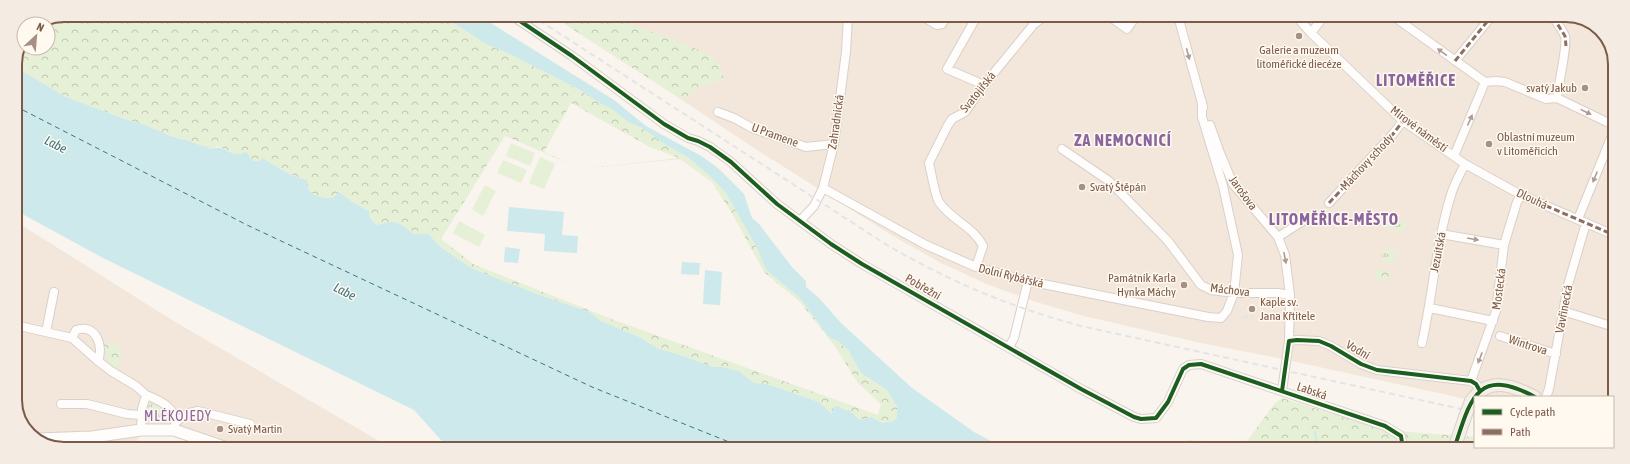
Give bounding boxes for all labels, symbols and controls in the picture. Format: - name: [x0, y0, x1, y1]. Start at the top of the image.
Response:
- north arrow: [16, 16, 56, 56]
- text: N: [35, 20, 46, 34]
- marker: Galerie a muzeum litoměřické diecéze: [1294, 31, 1304, 41]
- place label: Galerie a muzeum litoměřické diecéze: [1256, 43, 1342, 71]
- one-way arrow: [1186, 48, 1192, 60]
- one-way arrow: [1437, 48, 1447, 56]
- street label: Svatojiřská: [957, 69, 999, 115]
- district label: LITOMĚŘICE: [1376, 71, 1456, 89]
- place label: svatý Jakub: [1526, 81, 1577, 95]
- marker: svatý Jakub: [1580, 83, 1590, 93]
- street label: Zahradnická: [825, 94, 847, 150]
- street label: Mírové náměstí: [1388, 103, 1450, 155]
- one-way arrow: [1580, 109, 1592, 115]
- one-way arrow: [1467, 113, 1473, 125]
- street label: U Pramene: [750, 120, 800, 150]
- place label: Oblastní muzeum v Litoměřicích: [1497, 130, 1575, 158]
- district label: ZA NEMOCNICÍ: [1074, 131, 1172, 149]
- street label: Máchovy schody: [1337, 131, 1397, 193]
- water label: Labe: [42, 133, 70, 156]
- marker: Oblastní muzeum v Litoměřicích: [1484, 139, 1494, 149]
- one-way arrow: [1592, 172, 1598, 183]
- street label: Jarošova: [1226, 173, 1260, 213]
- place label: Svatý Štěpán: [1090, 180, 1146, 194]
- marker: Svatý Štěpán: [1077, 182, 1087, 192]
- street label: Dlouhá: [1514, 186, 1550, 212]
- district label: LITOMĚŘICE-MĚSTO: [1269, 210, 1399, 228]
- street label: Jezuitská: [1427, 231, 1449, 273]
- one-way arrow: [1467, 237, 1479, 243]
- one-way arrow: [1282, 252, 1288, 264]
- street label: Dolní Rybářská: [977, 261, 1045, 291]
- street label: Mostecká: [1489, 267, 1509, 311]
- street label: Pobřežní: [903, 271, 944, 303]
- place label: Památník Karla Hynka Máchy: [1108, 271, 1176, 299]
- water label: Labe: [331, 280, 359, 303]
- marker: Památník Karla Hynka Máchy: [1179, 280, 1189, 290]
- street label: Máchova: [1209, 281, 1251, 299]
- street label: Vavřinecká: [1552, 284, 1576, 334]
- place label: Kaple sv. Jana Křtitele: [1260, 295, 1315, 323]
- marker: Kaple sv. Jana Křtitele: [1247, 304, 1257, 314]
- street label: Wintrova: [1507, 332, 1549, 358]
- street label: Vodní: [1343, 338, 1373, 363]
- one-way arrow: [1477, 352, 1483, 364]
- street label: Labská: [1295, 379, 1329, 403]
- legend: [1474, 396, 1614, 448]
- text: Cycle path: [1510, 405, 1555, 419]
- district label: MLÉKOJEDY: [144, 408, 212, 424]
- place label: Svatý Martin: [228, 422, 282, 436]
- marker: Svatý Martin: [215, 424, 225, 434]
- text: Path: [1510, 425, 1531, 439]

